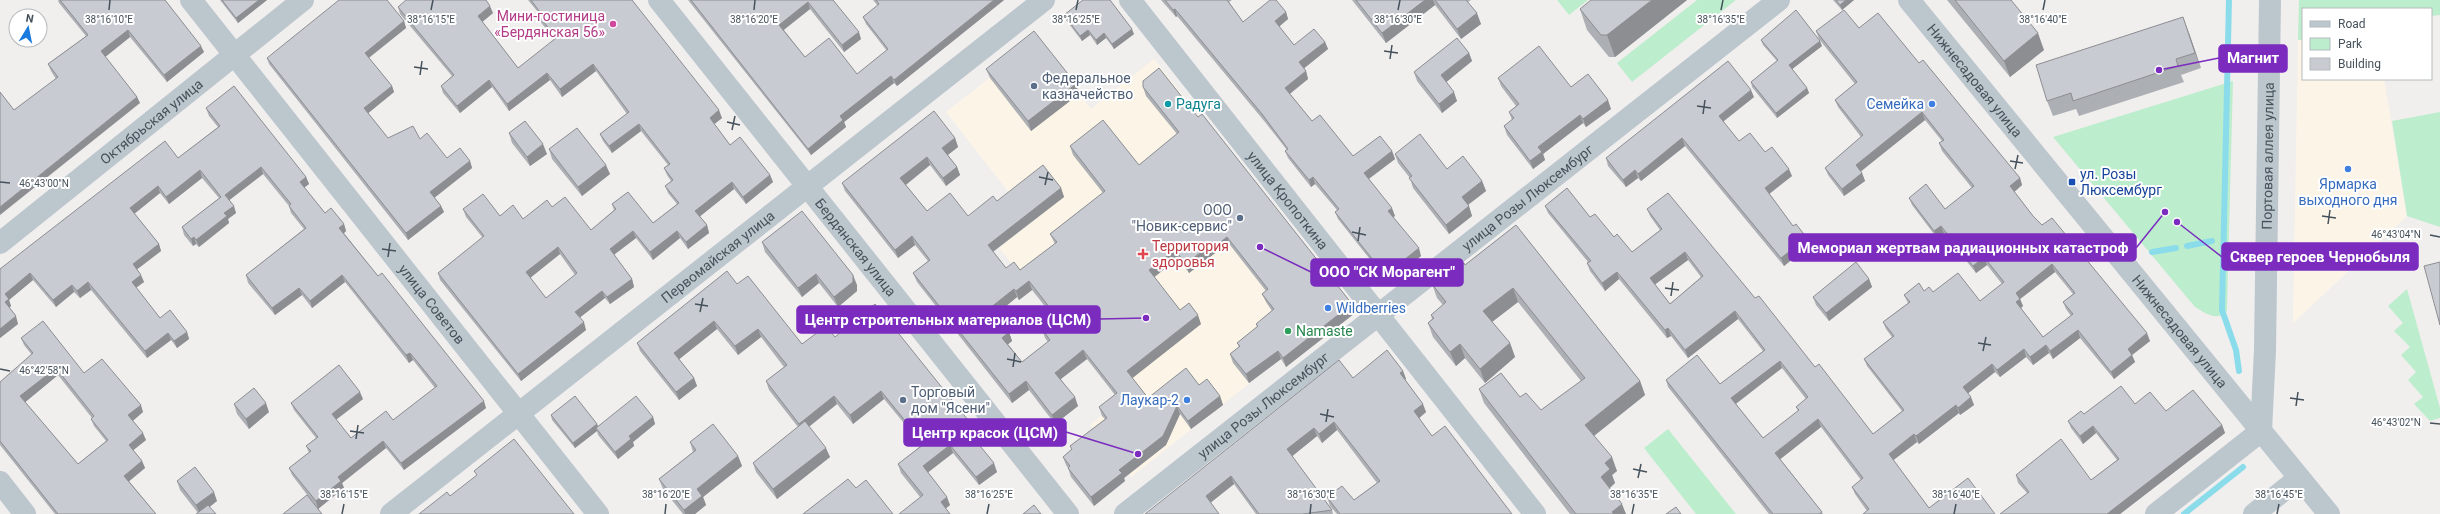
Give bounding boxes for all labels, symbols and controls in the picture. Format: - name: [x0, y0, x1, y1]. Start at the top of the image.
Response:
- north arrow: [8, 8, 48, 48]
- place label: Мини-гостиница «Бердянская 56»: [494, 8, 605, 40]
- legend: [2302, 8, 2432, 80]
- text: N: [25, 12, 35, 26]
- text: 38°16'10"E: [85, 14, 133, 25]
- text: 38°16'15"E: [407, 14, 455, 25]
- text: 38°16'20"E: [730, 14, 778, 25]
- text: 38°16'25"E: [1052, 14, 1100, 25]
- text: 38°16'30"E: [1374, 14, 1422, 25]
- text: 38°16'35"E: [1697, 14, 1745, 25]
- text: 38°16'40"E: [2019, 14, 2067, 25]
- text: Road: [2338, 17, 2366, 31]
- marker: Мини-гостиница «Бердянская 56»: [608, 19, 618, 29]
- street label: Нижнесадовая улица: [1924, 21, 2026, 140]
- text: Park: [2338, 37, 2363, 51]
- callout: Магнит: [2219, 45, 2287, 72]
- text: Магнит: [2227, 49, 2279, 67]
- text: Building: [2338, 57, 2381, 71]
- place label: Федеральное казначейство: [1042, 70, 1133, 102]
- street label: Октябрьская улица: [97, 76, 206, 168]
- marker: Федеральное казначейство: [1029, 81, 1039, 91]
- street label: Портовая аллея улица: [2259, 82, 2277, 230]
- place label: Радуга: [1176, 96, 1221, 112]
- place label: Семейка: [1866, 96, 1924, 112]
- marker: Радуга: [1163, 99, 1173, 109]
- marker: Семейка: [1927, 99, 1937, 109]
- street label: улица Розы Люксембург: [1459, 141, 1596, 254]
- street label: улица Кропоткина: [1244, 148, 1331, 253]
- marker: Ярмарка выходного дня: [2343, 164, 2353, 174]
- place label: ул. Розы Люксембург: [2080, 166, 2162, 198]
- place label: Ярмарка выходного дня: [2298, 176, 2398, 208]
- marker: ул. Розы Люксембург: [2067, 177, 2077, 187]
- text: 46°43'00"N: [19, 178, 69, 189]
- street label: Бердянская улица: [812, 195, 900, 299]
- place label: ООО "Новик-сервис": [1132, 202, 1232, 234]
- street label: Первомайская улица: [658, 207, 778, 306]
- marker: ООО "Новик-сервис": [1235, 213, 1245, 223]
- text: 46°43'04"N: [2371, 229, 2421, 240]
- callout: Мемориал жертвам радиационных катастроф: [1789, 234, 2136, 261]
- place label: Территория здоровья: [1152, 238, 1229, 270]
- text: Мемориал жертвам радиационных катастроф: [1798, 239, 2128, 257]
- callout: Сквер героев Чернобыля: [2222, 243, 2418, 270]
- marker: Территория здоровья: [1137, 248, 1149, 260]
- text: Сквер героев Чернобыля: [2230, 248, 2410, 266]
- callout: ООО "СК Морагент": [1311, 259, 1463, 286]
- street label: улица Советов: [396, 261, 468, 347]
- text: ООО "СК Морагент": [1319, 263, 1455, 281]
- street label: Нижнесадовая улица: [2129, 272, 2231, 391]
- place label: Wildberries: [1336, 300, 1406, 316]
- marker: Wildberries: [1323, 303, 1333, 313]
- callout: Центр строительных материалов (ЦСМ): [797, 306, 1100, 333]
- text: Центр строительных материалов (ЦСМ): [805, 311, 1091, 329]
- place label: Namaste: [1296, 323, 1353, 339]
- marker: Namaste: [1283, 326, 1293, 336]
- street label: улица Розы Люксембург: [1195, 349, 1332, 462]
- text: 46°42'58"N: [19, 365, 69, 376]
- place label: Торговый дом "Ясени": [911, 384, 990, 416]
- place label: Лаукар-2: [1120, 392, 1179, 408]
- marker: Торговый дом "Ясени": [898, 395, 908, 405]
- marker: Лаукар-2: [1182, 395, 1192, 405]
- text: 46°43'02"N: [2371, 417, 2421, 428]
- callout: Центр красок (ЦСМ): [904, 419, 1066, 446]
- text: Центр красок (ЦСМ): [912, 424, 1058, 442]
- text: 38°16'15"E: [320, 489, 368, 500]
- text: 38°16'20"E: [642, 489, 690, 500]
- text: 38°16'25"E: [965, 489, 1013, 500]
- text: 38°16'30"E: [1287, 489, 1335, 500]
- text: 38°16'35"E: [1610, 489, 1658, 500]
- text: 38°16'40"E: [1932, 489, 1980, 500]
- text: 38°16'45"E: [2255, 489, 2303, 500]

